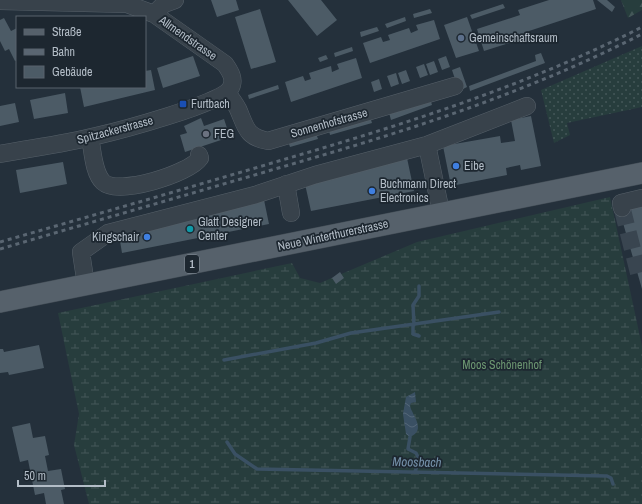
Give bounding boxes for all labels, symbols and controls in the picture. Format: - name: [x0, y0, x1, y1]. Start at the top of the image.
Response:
- street label: Allmendstrasse: [155, 12, 220, 64]
- legend: [16, 16, 146, 88]
- text: Straße: [52, 24, 82, 40]
- place label: Gemeinschaftsraum: [469, 30, 558, 46]
- marker: Gemeinschaftsraum: [456, 33, 466, 43]
- text: Bahn: [52, 44, 75, 60]
- text: Gebäude: [52, 64, 93, 80]
- place label: Furtbach: [191, 96, 230, 112]
- marker: Furtbach: [178, 99, 188, 109]
- street label: Sonnenhofstrasse: [289, 104, 369, 142]
- street label: Spitzackerstrasse: [75, 112, 155, 148]
- place label: FEG: [214, 126, 234, 142]
- marker: FEG: [201, 129, 211, 139]
- place label: Eibe: [464, 158, 484, 174]
- marker: Eibe: [451, 161, 461, 171]
- place label: Buchmann Direct Electronics: [380, 176, 456, 206]
- marker: Buchmann Direct Electronics: [367, 186, 377, 196]
- place label: Glatt Designer Center: [198, 214, 262, 244]
- street label: Neue Winterthurerstrasse: [276, 215, 390, 255]
- marker: Glatt Designer Center: [185, 224, 195, 234]
- place label: Kingschair: [92, 229, 140, 245]
- marker: Kingschair: [142, 232, 152, 242]
- road number: 1: [185, 255, 199, 273]
- park label: Moos Schönenhof: [462, 357, 542, 373]
- water label: Moosbach: [392, 453, 442, 471]
- scale bar: [18, 462, 105, 488]
- text: 50 m: [24, 468, 46, 484]

